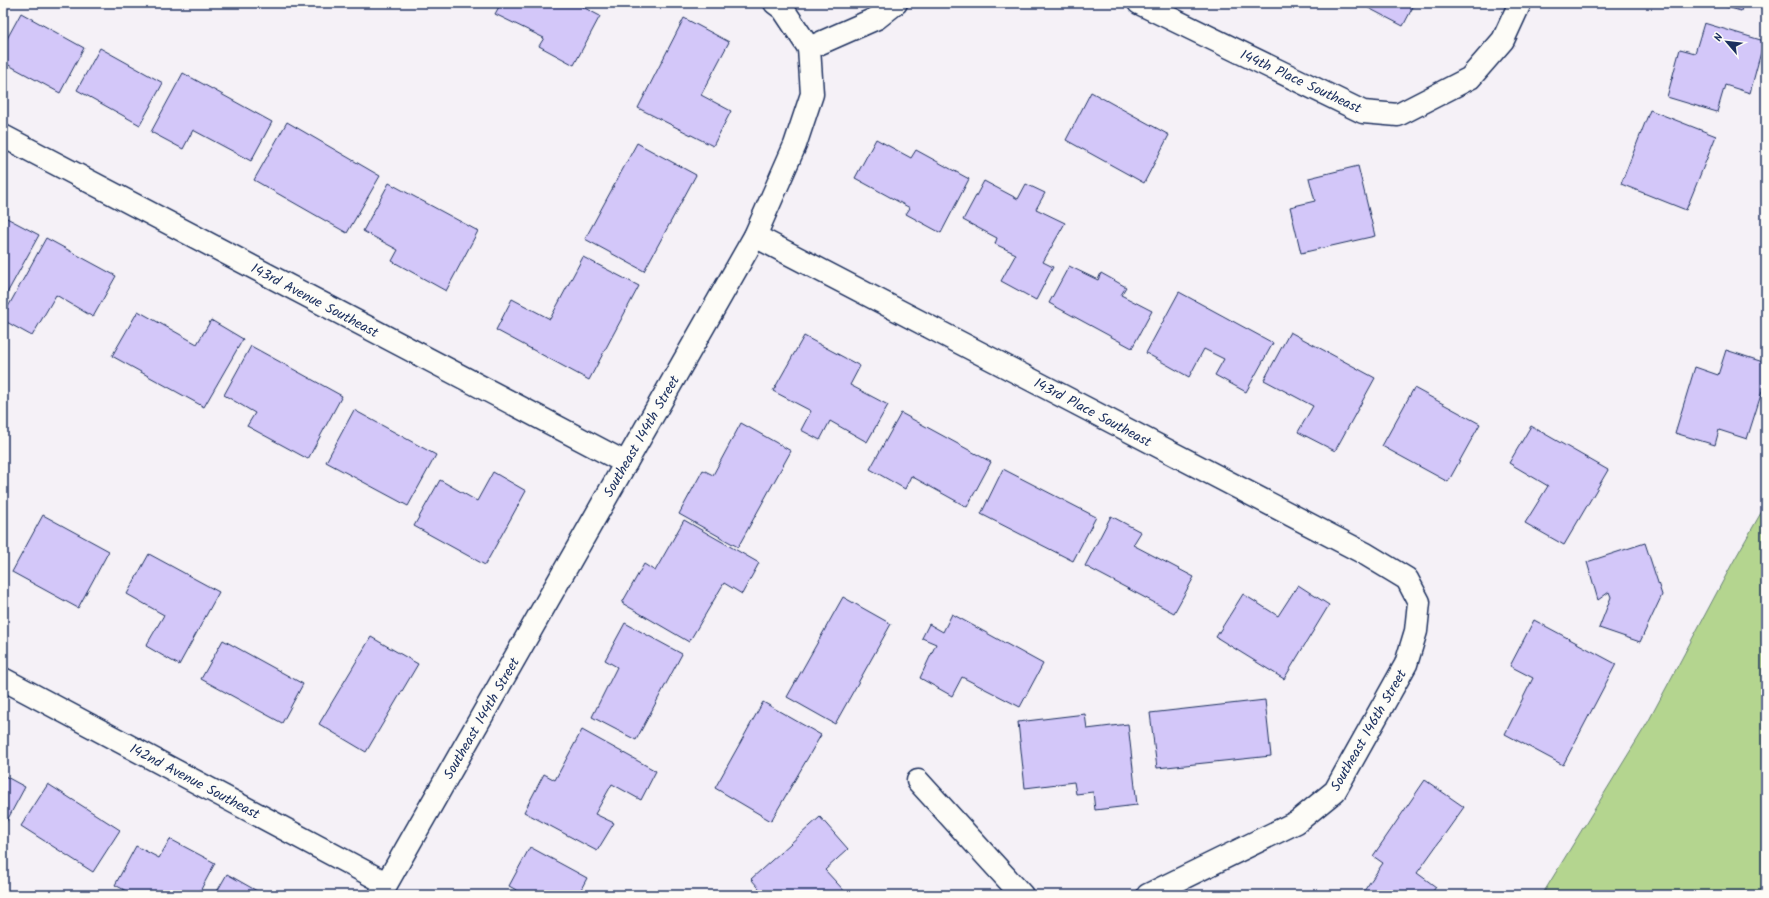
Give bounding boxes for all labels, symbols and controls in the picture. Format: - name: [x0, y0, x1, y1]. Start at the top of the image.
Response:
- north arrow: [1707, 22, 1747, 62]
- text: N: [1709, 30, 1729, 45]
- street label: 144th Place Southeast: [1236, 44, 1365, 120]
- street label: 143rd Avenue Southeast: [247, 258, 383, 344]
- street label: Southeast 144th Street: [598, 371, 686, 501]
- street label: 143rd Place Southeast: [1030, 372, 1156, 454]
- street label: Southeast 144th Street: [438, 653, 526, 783]
- street label: Southeast 146th Street: [1325, 665, 1413, 795]
- street label: 142nd Avenue Southeast: [125, 738, 264, 826]

